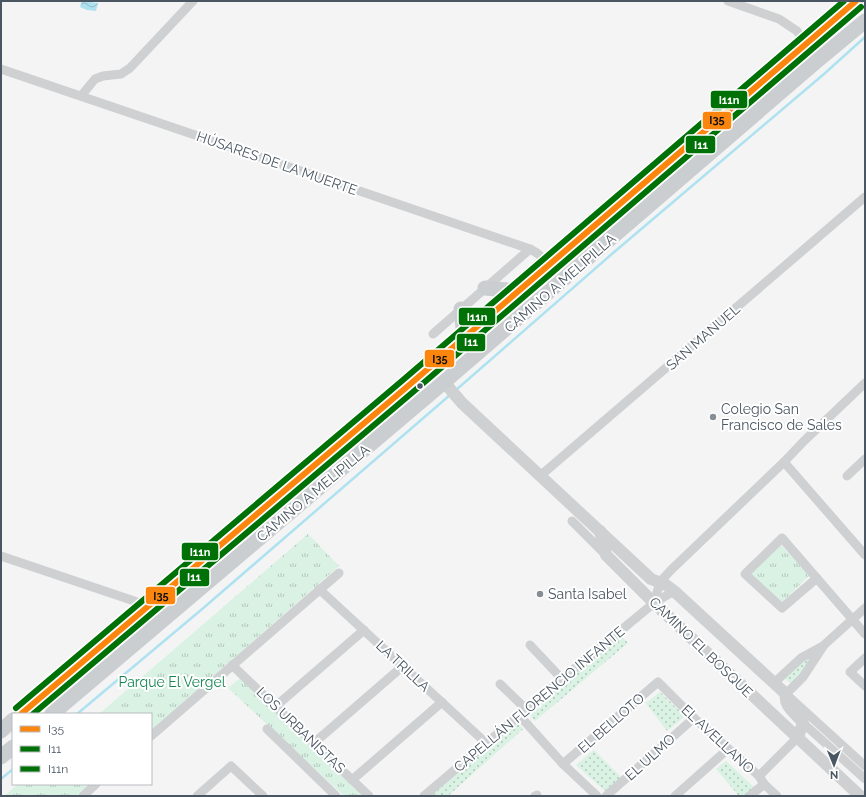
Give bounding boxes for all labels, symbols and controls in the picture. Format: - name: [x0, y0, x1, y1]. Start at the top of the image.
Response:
- line badge: I11n: [710, 90, 748, 109]
- text: I11n: [719, 94, 740, 107]
- line badge: I35: [702, 111, 732, 130]
- text: I35: [709, 114, 725, 127]
- street label: HÚSARES DE LA MUERTE: [195, 127, 360, 198]
- line badge: I11: [685, 135, 716, 154]
- text: I11: [694, 139, 709, 152]
- street label: CAMINO A MELIPILLA: [501, 230, 619, 336]
- street label: SAN MANUEL: [663, 301, 743, 373]
- line badge: I11n: [458, 307, 496, 326]
- text: I11n: [467, 311, 488, 324]
- line badge: I11: [456, 333, 486, 352]
- text: I11: [464, 336, 479, 349]
- line badge: I35: [424, 349, 455, 368]
- text: I35: [432, 353, 448, 366]
- unlabelled marker: [415, 381, 425, 391]
- place label: Colegio San Francisco de Sales: [721, 401, 842, 433]
- marker: Colegio San Francisco de Sales: [708, 412, 718, 422]
- street label: CAMINO A MELIPILLA: [253, 441, 373, 545]
- line badge: I11n: [181, 542, 219, 561]
- text: I11n: [190, 546, 211, 559]
- line badge: I11: [179, 568, 210, 587]
- text: I11: [187, 571, 202, 584]
- line badge: I35: [145, 586, 176, 605]
- place label: Santa Isabel: [548, 586, 627, 602]
- marker: Santa Isabel: [535, 589, 545, 599]
- text: I35: [153, 590, 169, 603]
- street label: CAMINO EL BOSQUE: [646, 594, 756, 700]
- street label: CAPELLÁN FLORENCIO INFANTE: [450, 622, 627, 775]
- street label: LA TRILLA: [373, 637, 433, 695]
- park label: Parque El Vergel: [119, 674, 226, 690]
- street label: LOS URBANISTAS: [253, 684, 349, 777]
- street label: EL BELLOTO: [575, 690, 647, 756]
- street label: EL AVELLANO: [678, 701, 758, 777]
- legend: [12, 713, 152, 785]
- text: I35: [48, 722, 64, 736]
- street label: EL ULMO: [622, 731, 678, 783]
- text: I11: [48, 742, 61, 756]
- north arrow: [814, 745, 854, 785]
- text: I11n: [48, 762, 68, 776]
- text: N: [830, 768, 838, 781]

